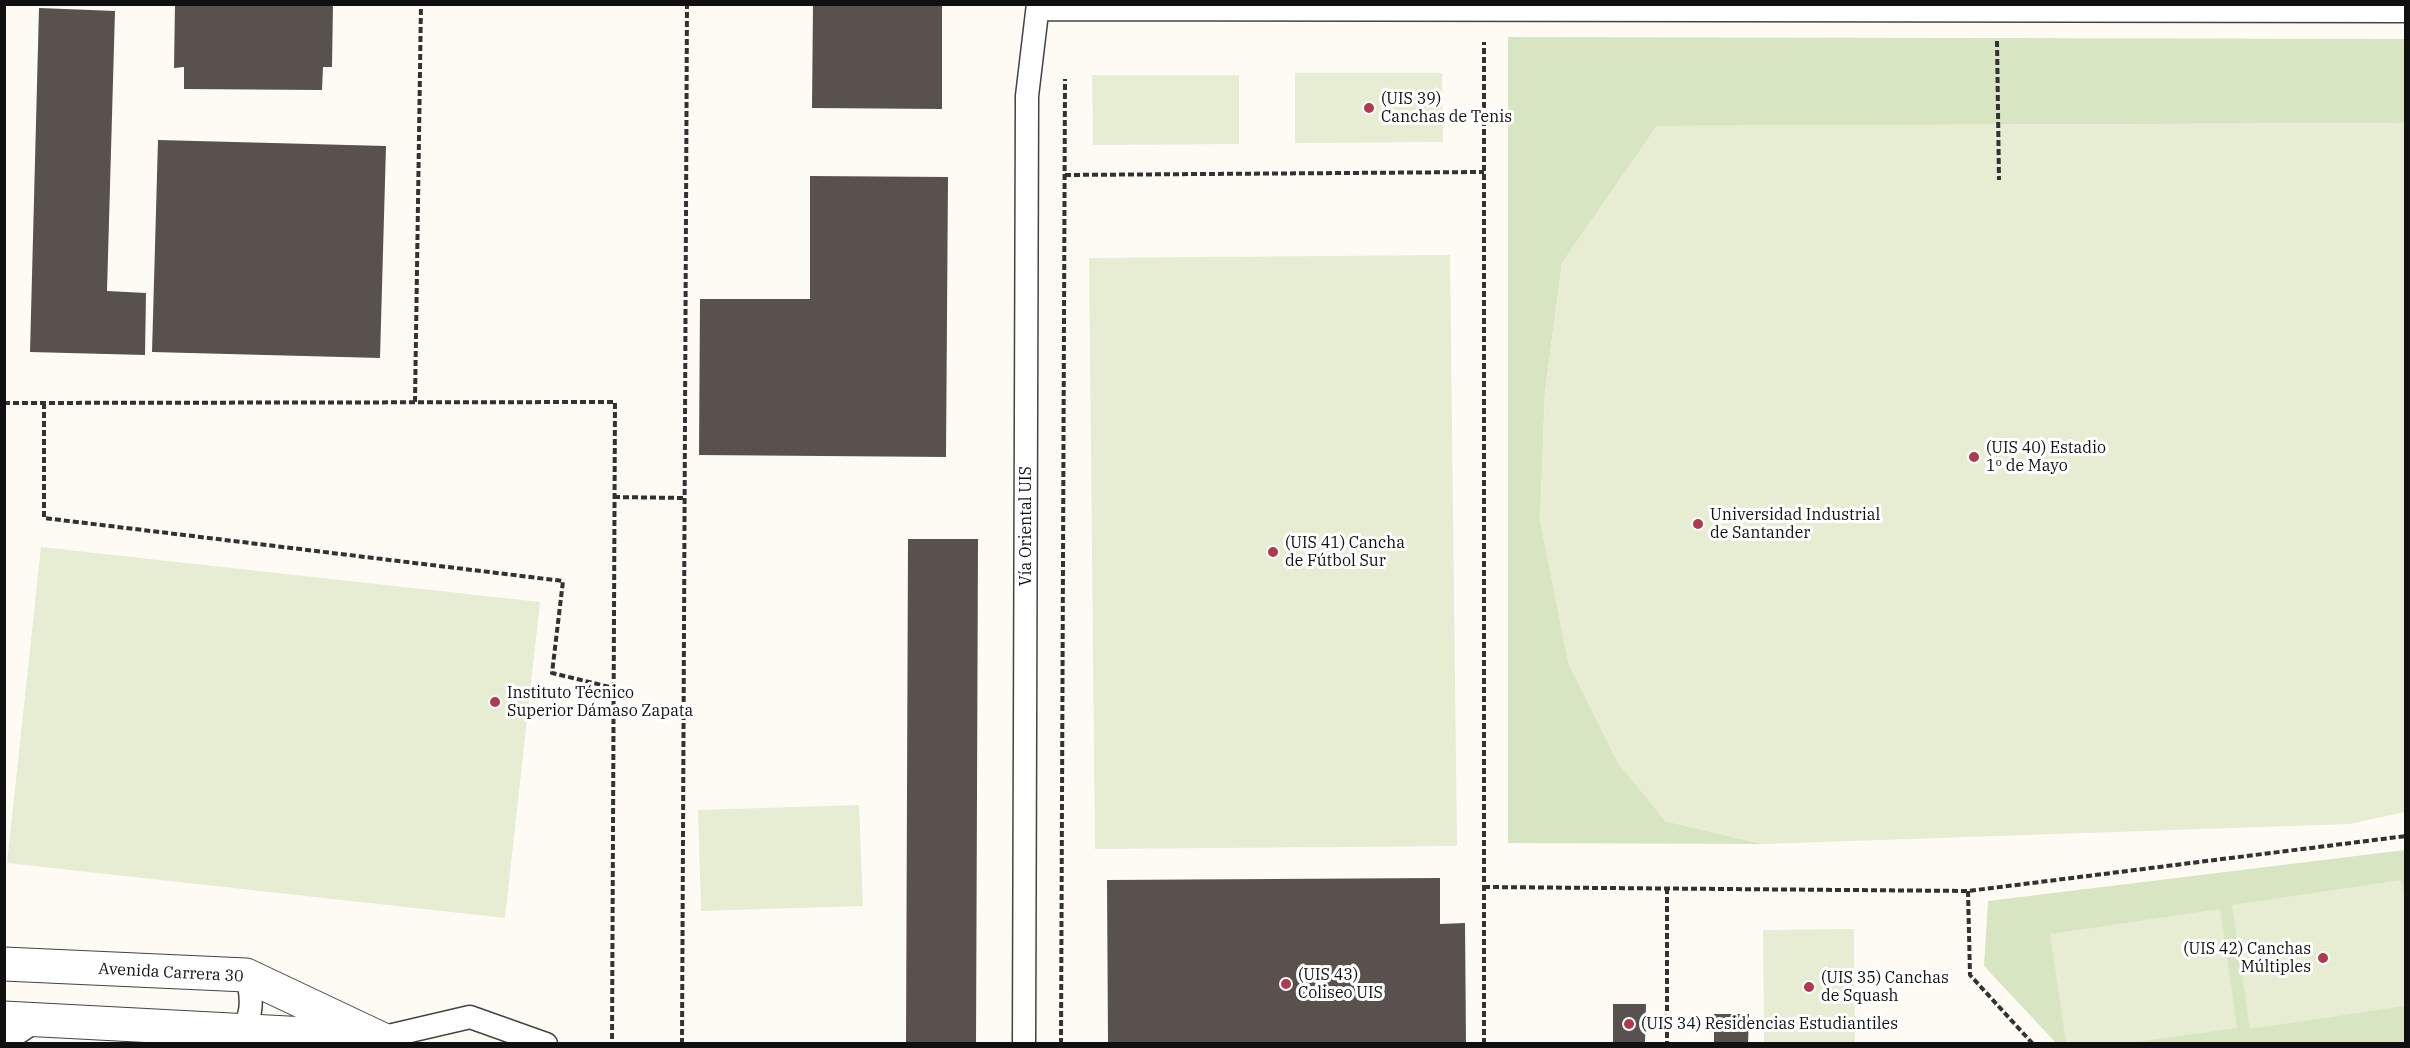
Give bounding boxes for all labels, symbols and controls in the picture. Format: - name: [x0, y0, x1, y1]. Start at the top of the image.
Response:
- place label: (UIS 39) Canchas de Tenis: [1381, 89, 1512, 127]
- marker: (UIS 39) Canchas de Tenis: [1362, 101, 1376, 115]
- place label: (UIS 40) Estadio 1º de Mayo: [1986, 438, 2106, 476]
- marker: (UIS 40) Estadio 1º de Mayo: [1967, 450, 1981, 464]
- street label: Vía Oriental UIS: [1016, 466, 1036, 586]
- place label: Universidad Industrial de Santander: [1710, 505, 1880, 543]
- marker: Universidad Industrial de Santander: [1691, 517, 1705, 531]
- place label: (UIS 41) Cancha de Fútbol Sur: [1285, 533, 1405, 571]
- marker: (UIS 41) Cancha de Fútbol Sur: [1266, 545, 1280, 559]
- place label: Instituto Técnico Superior Dámaso Zapata: [507, 683, 693, 721]
- marker: Instituto Técnico Superior Dámaso Zapata: [488, 695, 502, 709]
- place label: (UIS 42) Canchas Múltiples: [2183, 939, 2311, 977]
- marker: (UIS 42) Canchas Múltiples: [2316, 951, 2330, 965]
- street label: Avenida Carrera 30: [98, 960, 244, 986]
- place label: (UIS 43) Coliseo UIS: [1298, 965, 1383, 1003]
- place label: (UIS 35) Canchas de Squash: [1821, 968, 1949, 1006]
- marker: (UIS 43) Coliseo UIS: [1279, 977, 1293, 991]
- marker: (UIS 35) Canchas de Squash: [1802, 980, 1816, 994]
- place label: (UIS 34) Residencias Estudiantiles: [1641, 1014, 1898, 1034]
- marker: (UIS 34) Residencias Estudiantiles: [1622, 1017, 1636, 1031]

